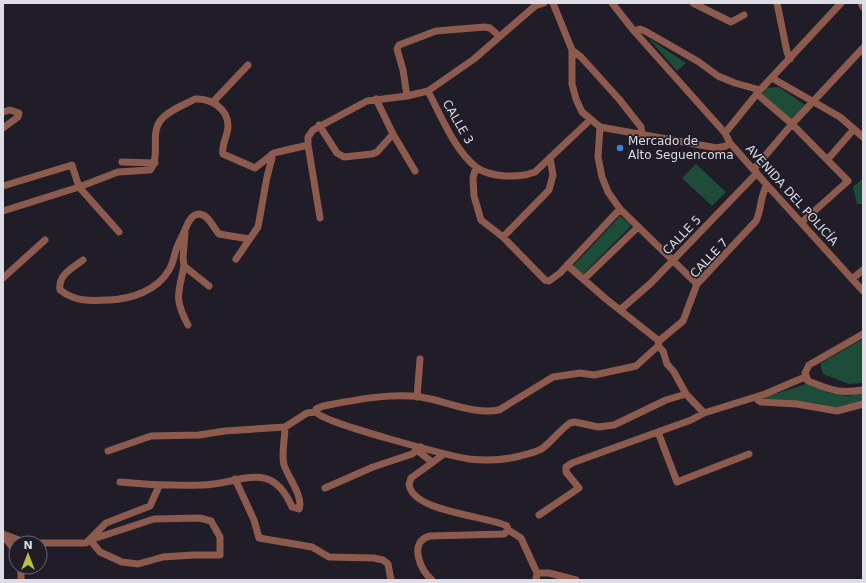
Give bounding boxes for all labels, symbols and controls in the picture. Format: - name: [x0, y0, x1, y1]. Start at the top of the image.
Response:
- street label: CALLE 3: [440, 97, 476, 147]
- place label: Mercado de Alto Seguencoma: [628, 134, 734, 162]
- street label: AVENIDA DEL POLICÍA: [743, 141, 842, 249]
- marker: Mercado de Alto Seguencoma: [615, 143, 625, 153]
- street label: CALLE 5: [660, 213, 704, 257]
- street label: CALLE 7: [687, 235, 731, 281]
- north arrow: [8, 535, 48, 575]
- text: N: [23, 539, 33, 552]

